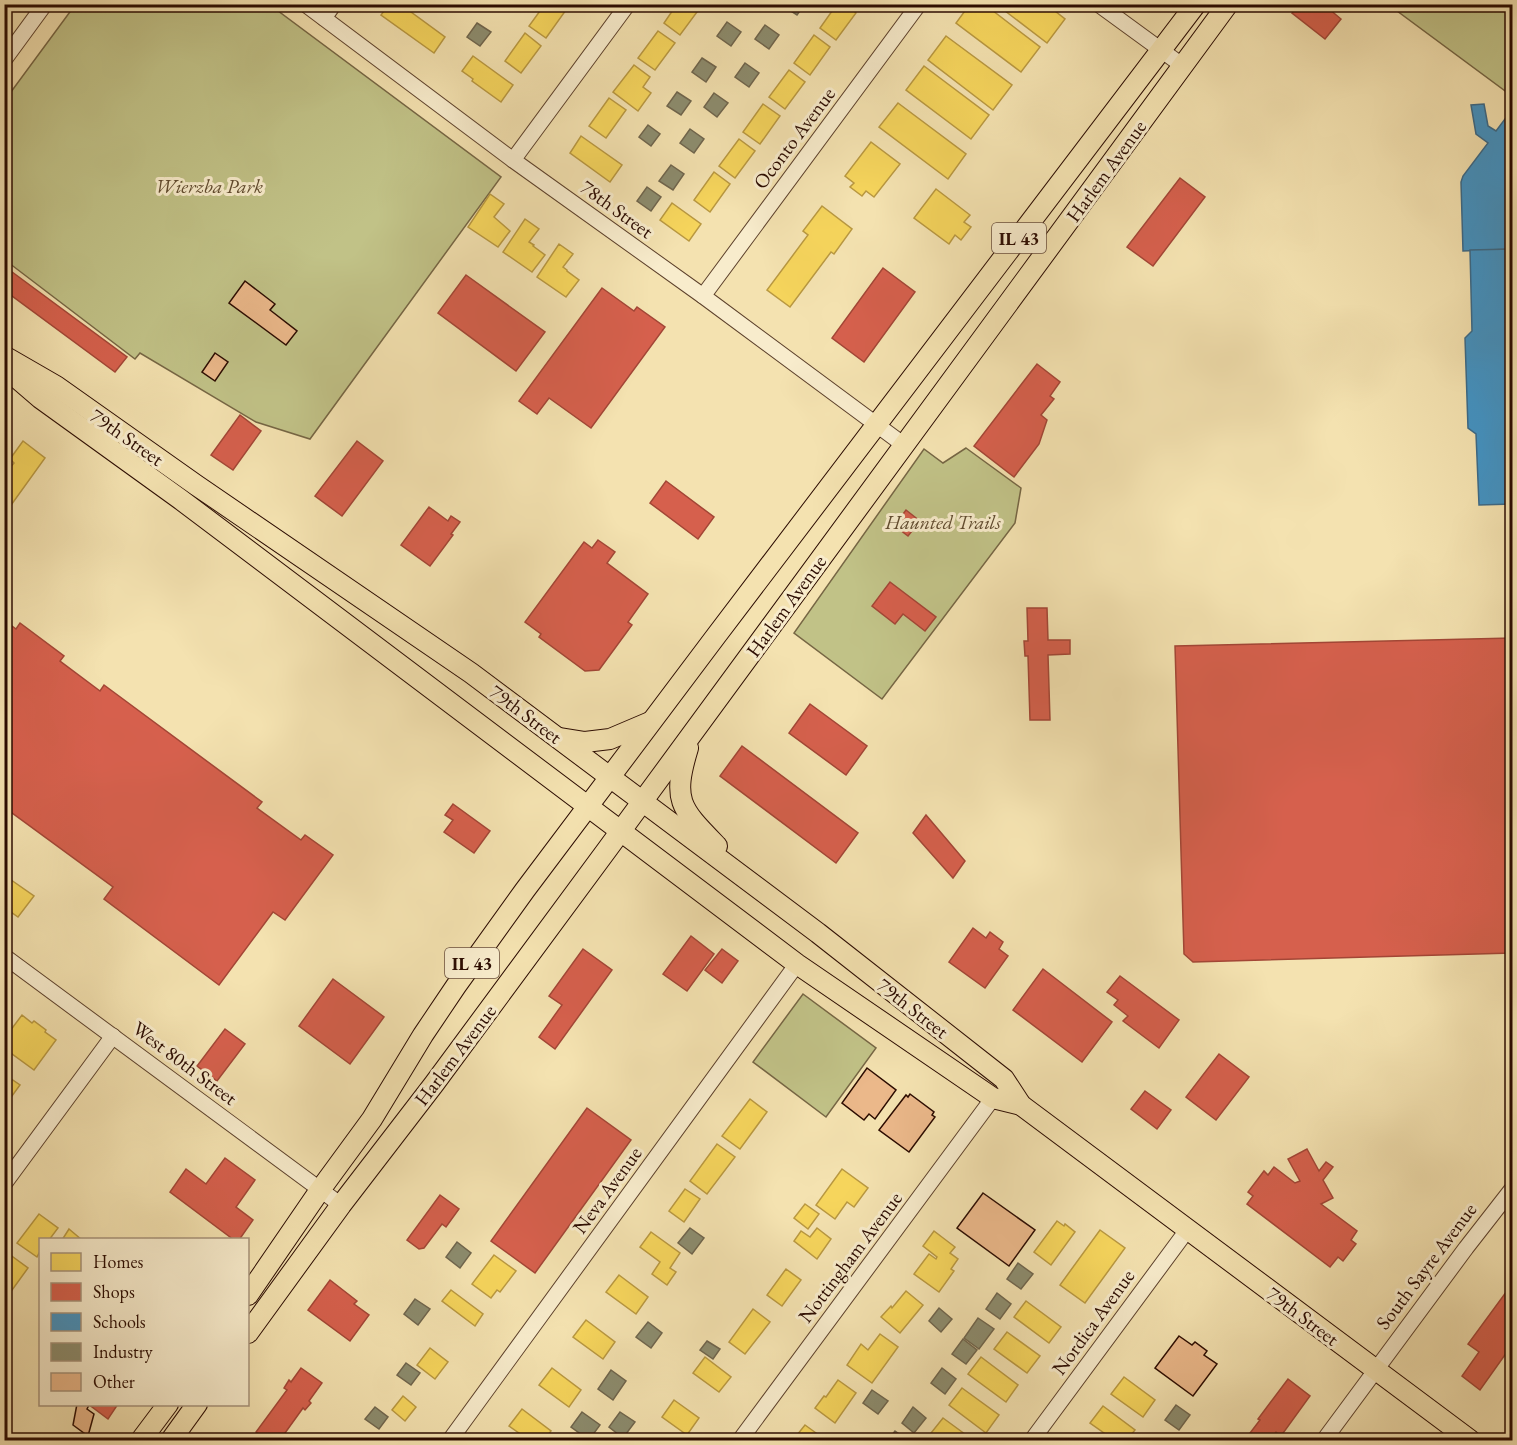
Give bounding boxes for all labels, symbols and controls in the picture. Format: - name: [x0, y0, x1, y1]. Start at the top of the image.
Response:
- street label: Oconto Avenue: [747, 82, 841, 194]
- street label: Harlem Avenue: [1060, 114, 1152, 227]
- park label: Wierzba Park: [155, 173, 263, 199]
- street label: 78th Street: [575, 174, 659, 245]
- road number: IL 43: [992, 223, 1046, 253]
- street label: 79th Street: [85, 402, 169, 472]
- park label: Haunted Trails: [884, 509, 1001, 535]
- street label: Harlem Avenue: [740, 549, 832, 662]
- street label: 79th Street: [485, 678, 568, 750]
- road number: IL 43: [445, 948, 499, 978]
- street label: 79th Street: [872, 972, 955, 1044]
- street label: Harlem Avenue: [408, 999, 502, 1111]
- street label: West 80th Street: [127, 1015, 243, 1111]
- street label: Neva Avenue: [567, 1141, 647, 1239]
- street label: Nottingham Avenue: [792, 1186, 908, 1328]
- street label: South Sayre Avenue: [1370, 1197, 1482, 1335]
- legend: [39, 1238, 249, 1406]
- text: Homes: [93, 1250, 144, 1273]
- street label: Nordica Avenue: [1046, 1264, 1140, 1380]
- text: Shops: [93, 1280, 135, 1303]
- street label: 79th Street: [1262, 1280, 1345, 1352]
- text: Schools: [93, 1310, 146, 1333]
- text: Industry: [93, 1340, 153, 1363]
- text: Other: [93, 1370, 135, 1393]

